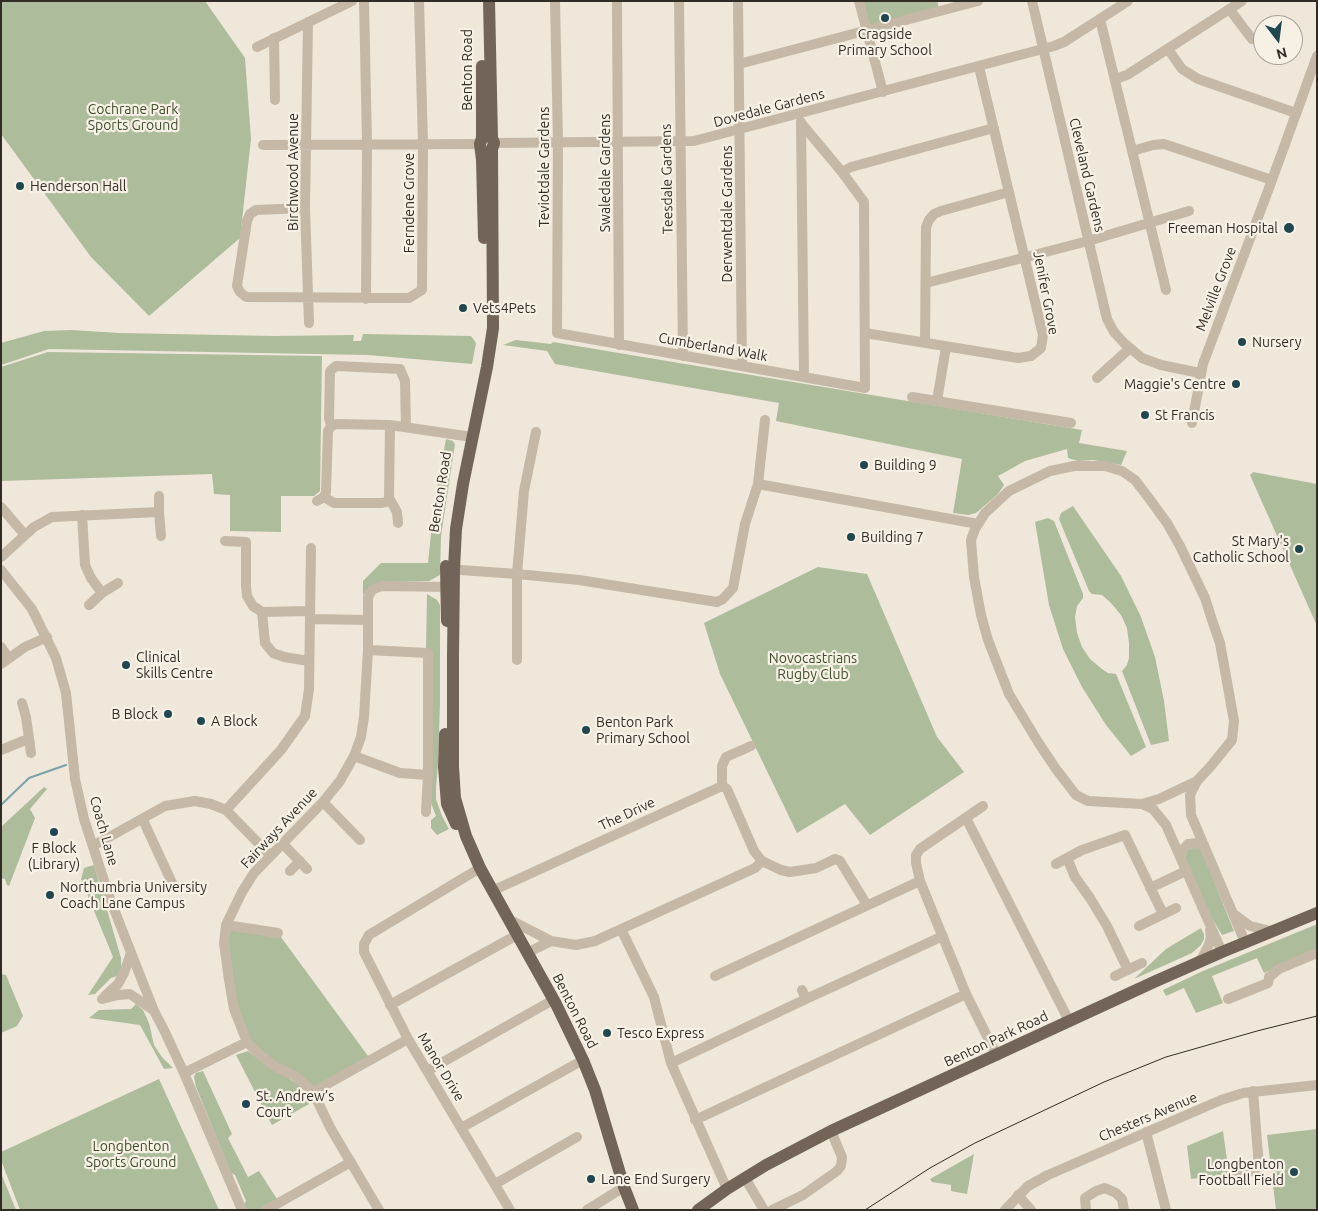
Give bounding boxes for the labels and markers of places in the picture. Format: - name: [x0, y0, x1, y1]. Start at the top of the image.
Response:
- marker: Cragside Primary School: [879, 12, 891, 24]
- place label: Cragside Primary School: [838, 26, 932, 58]
- place label: Henderson Hall: [30, 178, 126, 194]
- marker: Henderson Hall: [14, 180, 26, 192]
- place label: Freeman Hospital: [1168, 220, 1278, 236]
- marker: Freeman Hospital: [1282, 221, 1296, 235]
- place label: Vets4Pets: [473, 300, 536, 316]
- marker: Vets4Pets: [457, 302, 469, 314]
- place label: Nursery: [1252, 334, 1301, 350]
- marker: Nursery: [1236, 336, 1248, 348]
- place label: Maggie's Centre: [1124, 376, 1226, 392]
- marker: Maggie's Centre: [1230, 378, 1242, 390]
- place label: St Francis: [1155, 407, 1215, 423]
- marker: St Francis: [1139, 409, 1151, 421]
- place label: Building 9: [874, 457, 937, 473]
- marker: Building 9: [858, 459, 870, 471]
- place label: Building 7: [861, 529, 924, 545]
- marker: Building 7: [845, 531, 857, 543]
- place label: St Mary's Catholic School: [1193, 533, 1289, 566]
- marker: St Mary's Catholic School: [1293, 543, 1305, 555]
- place label: Clinical Skills Centre: [136, 649, 213, 682]
- marker: Clinical Skills Centre: [120, 659, 132, 671]
- place label: B Block: [112, 706, 158, 722]
- marker: B Block: [162, 708, 174, 720]
- place label: A Block: [211, 713, 258, 729]
- place label: Benton Park Primary School: [596, 714, 690, 746]
- marker: A Block: [195, 715, 207, 727]
- marker: Benton Park Primary School: [580, 724, 592, 736]
- marker: F Block (Library): [48, 826, 60, 838]
- place label: F Block (Library): [28, 840, 80, 872]
- place label: Northumbria University Coach Lane Campus: [60, 879, 207, 912]
- marker: Northumbria University Coach Lane Campus: [44, 889, 56, 901]
- place label: Tesco Express: [617, 1025, 704, 1041]
- marker: Tesco Express: [601, 1027, 613, 1039]
- place label: St. Andrew’s Court: [256, 1088, 334, 1120]
- marker: St. Andrew’s Court: [240, 1098, 252, 1110]
- place label: Longbenton Football Field: [1198, 1156, 1284, 1188]
- marker: Longbenton Football Field: [1288, 1166, 1300, 1178]
- place label: Lane End Surgery: [601, 1171, 710, 1187]
- marker: Lane End Surgery: [585, 1173, 597, 1185]

